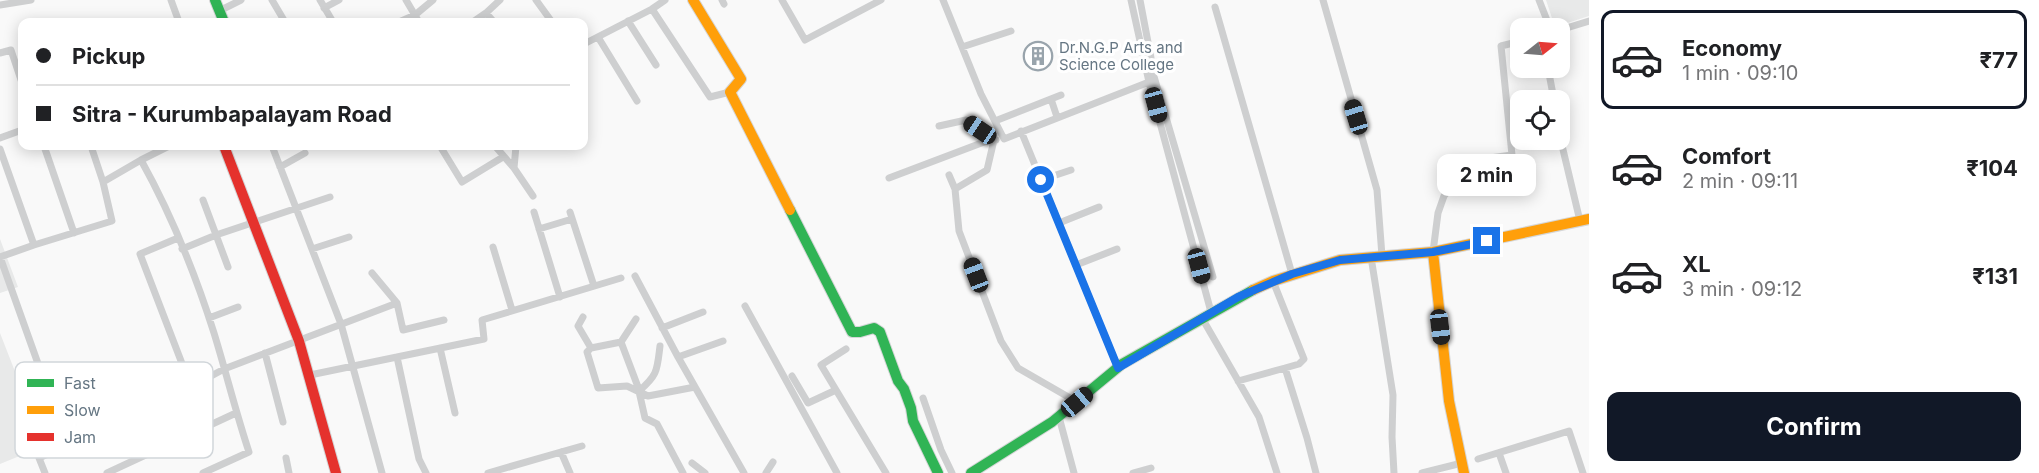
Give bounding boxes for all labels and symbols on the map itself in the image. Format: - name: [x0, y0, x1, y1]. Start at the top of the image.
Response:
- north arrow: [1510, 18, 1570, 78]
- place label: Dr.N.G.P Arts and Science College: [1059, 38, 1183, 74]
- building icon: Dr.N.G.P Arts and Science College: [1022, 40, 1054, 72]
- car: [1143, 85, 1169, 125]
- car: [1342, 97, 1370, 137]
- car: [960, 112, 1000, 148]
- callout: 2 min: [1438, 154, 1537, 196]
- route start: [1027, 166, 1054, 193]
- route end: [1473, 227, 1500, 254]
- car: [1186, 246, 1212, 286]
- car: [961, 255, 991, 295]
- car: [1429, 308, 1451, 346]
- legend: [15, 362, 213, 458]
- text: Fast: [64, 373, 96, 393]
- car: [1057, 384, 1097, 420]
- text: Slow: [64, 400, 101, 420]
- text: Jam: [64, 427, 96, 447]

